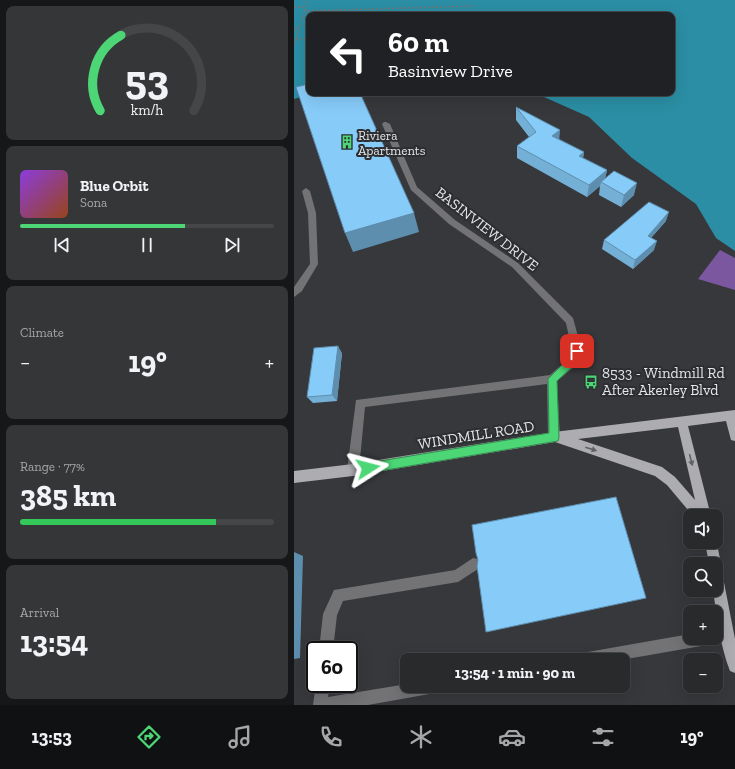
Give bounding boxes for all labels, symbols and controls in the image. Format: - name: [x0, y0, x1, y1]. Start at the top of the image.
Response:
- text: 60 m: [388, 26, 449, 59]
- icon: left: [322, 28, 374, 80]
- text: 53: [125, 55, 169, 105]
- text: Basinview Drive: [388, 60, 513, 82]
- text: km/h: [131, 101, 163, 118]
- place label: Riviera Apartments: [358, 128, 426, 158]
- building icon: Riviera Apartments: [339, 134, 355, 150]
- text: Blue Orbit: [80, 177, 148, 195]
- street label: BASINVIEW DRIVE: [432, 183, 542, 275]
- text: Sona: [80, 195, 107, 210]
- icon: previous: [51, 234, 73, 256]
- icon: pause: [136, 234, 158, 256]
- icon: next: [221, 234, 243, 256]
- text: Climate: [20, 325, 64, 340]
- pin: [560, 334, 594, 368]
- icon: arrive: [566, 340, 588, 362]
- text: 19°: [128, 344, 167, 380]
- text: −: [20, 349, 30, 376]
- text: +: [265, 349, 274, 376]
- place label: 8533 - Windmill Rd After Akerley Blvd: [602, 364, 725, 399]
- bus stop icon: 8533 - Windmill Rd After Akerley Blvd: [583, 374, 599, 390]
- street label: WINDMILL ROAD: [416, 417, 536, 453]
- one-way arrow: [586, 446, 598, 452]
- position arrow: [347, 447, 389, 489]
- one-way arrow: [688, 454, 694, 466]
- text: Range · 77%: [20, 459, 85, 474]
- text: 385 km: [20, 478, 116, 514]
- map controls: [683, 509, 723, 693]
- button: sound: [683, 509, 723, 549]
- button: search: [683, 557, 723, 597]
- text: Arrival: [20, 605, 59, 620]
- button: +: [683, 605, 723, 645]
- text: 13:54: [20, 624, 88, 660]
- speed limit sign: 60: [306, 641, 358, 693]
- button: −: [683, 653, 723, 693]
- text: 13:54 · 1 min · 90 m: [455, 664, 575, 682]
- icon: directions: [135, 723, 163, 751]
- icon: music: [226, 723, 254, 751]
- icon: phone: [317, 723, 345, 751]
- icon: climate: [407, 723, 435, 751]
- icon: car: [498, 723, 526, 751]
- icon: filters: [589, 723, 617, 751]
- text: 13:53: [31, 726, 72, 748]
- text: 19°: [680, 726, 703, 748]

